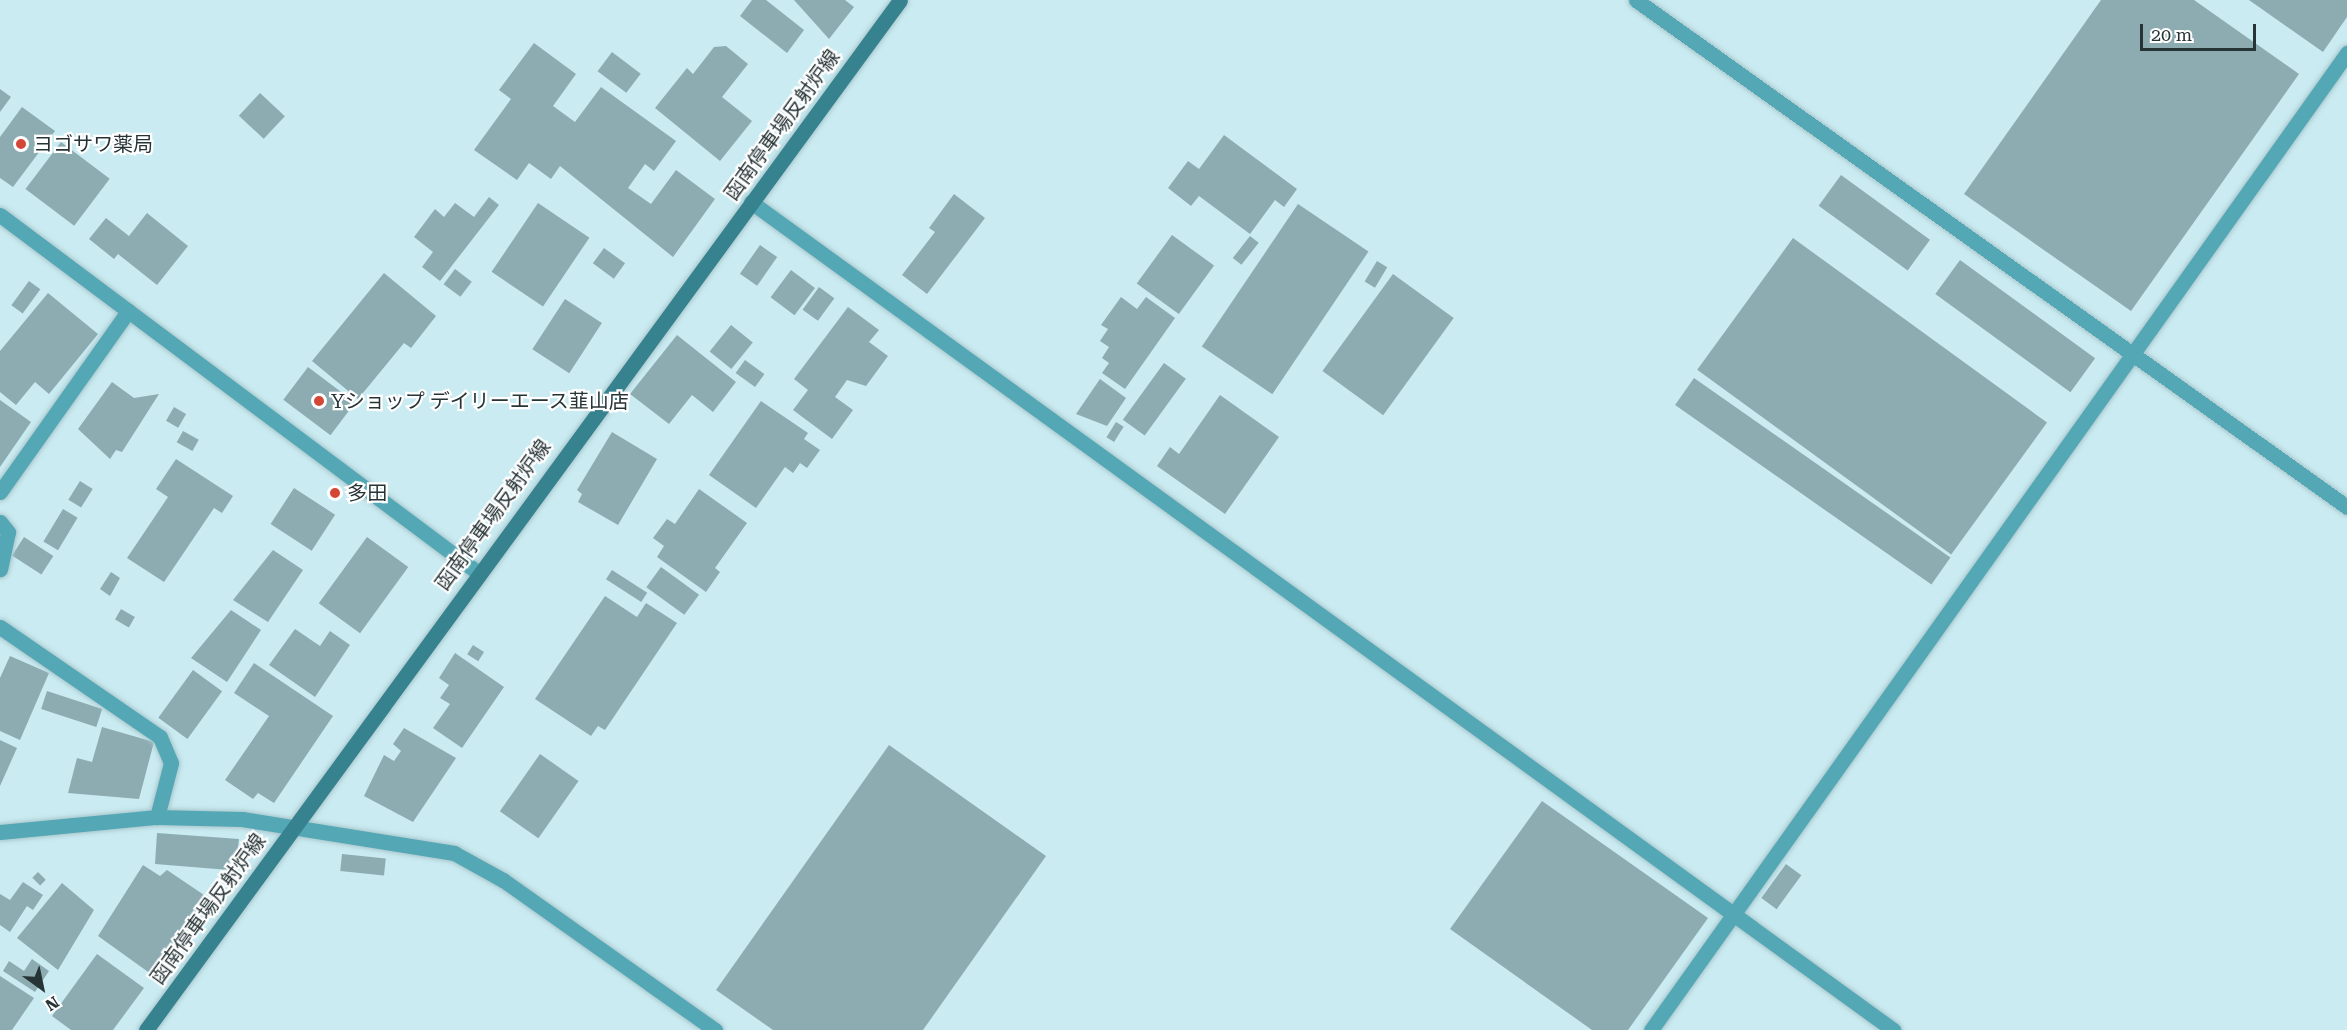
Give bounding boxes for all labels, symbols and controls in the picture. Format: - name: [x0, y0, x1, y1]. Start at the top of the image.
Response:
- scale bar: [2143, 12, 2258, 50]
- text: 20 m: [2151, 24, 2192, 45]
- street label: 函南停車場反射炉線: [719, 45, 845, 205]
- place label: ヨゴサワ薬局: [33, 132, 153, 156]
- marker: ヨゴサワ薬局: [14, 137, 28, 151]
- place label: Yショップ デイリーエース韮山店: [331, 389, 630, 413]
- marker: Yショップ デイリーエース韮山店: [312, 394, 326, 408]
- street label: 函南停車場反射炉線: [430, 435, 556, 595]
- place label: 多田: [347, 481, 387, 505]
- marker: 多田: [328, 486, 342, 500]
- street label: 函南停車場反射炉線: [145, 829, 271, 989]
- north arrow: [12, 958, 72, 1018]
- text: N: [42, 992, 62, 1015]

